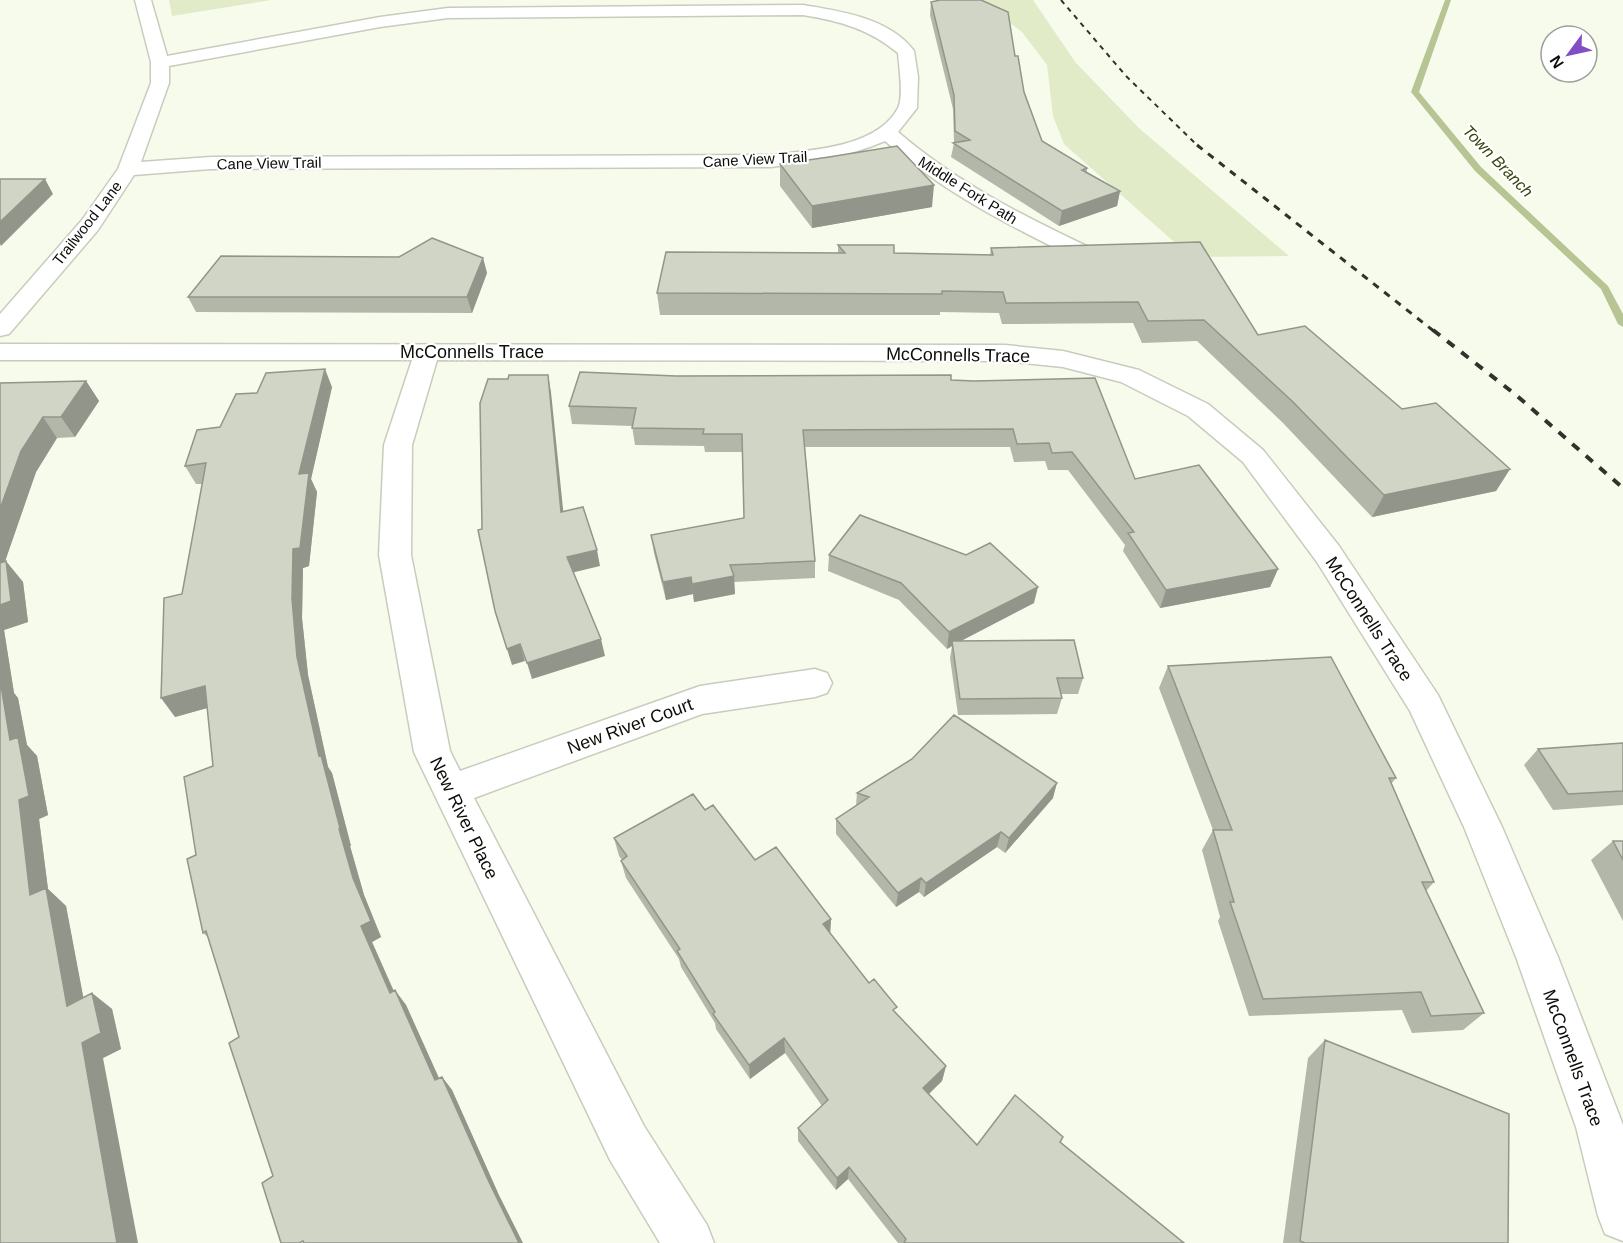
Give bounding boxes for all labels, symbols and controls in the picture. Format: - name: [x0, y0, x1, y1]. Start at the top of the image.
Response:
- north arrow: [1539, 24, 1599, 84]
- text: N: [1547, 52, 1567, 71]
- water label: Town Branch: [1460, 122, 1536, 200]
- street label: Cane View Trail: [702, 148, 808, 170]
- street label: Middle Fork Path: [915, 153, 1021, 227]
- street label: Cane View Trail: [216, 154, 322, 172]
- street label: Trailwood Lane: [49, 178, 125, 268]
- street label: McConnells Trace: [400, 342, 544, 362]
- street label: McConnells Trace: [886, 344, 1030, 366]
- street label: McConnells Trace: [1321, 553, 1417, 685]
- street label: New River Court: [565, 694, 695, 758]
- street label: New River Place: [426, 754, 502, 882]
- street label: McConnells Trace: [1539, 987, 1607, 1129]

